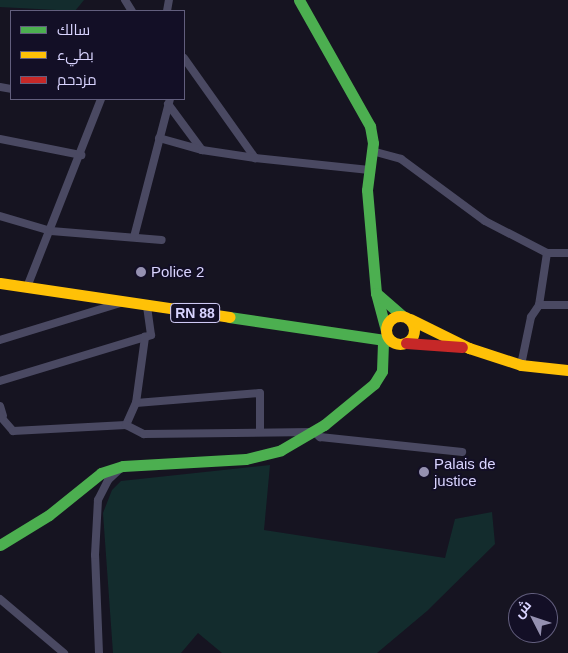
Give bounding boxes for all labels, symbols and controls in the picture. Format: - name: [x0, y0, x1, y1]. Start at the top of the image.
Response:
- legend: [10, 10, 185, 100]
- text: سالك: [57, 21, 90, 38]
- text: بطيء: [57, 46, 94, 63]
- text: مزدحم: [57, 71, 97, 88]
- place label: Police 2: [151, 263, 204, 281]
- marker: Police 2: [135, 266, 147, 278]
- road number: RN 88: [170, 302, 220, 324]
- place label: Palais de justice: [434, 454, 496, 489]
- marker: Palais de justice: [418, 466, 430, 478]
- north arrow: [508, 593, 558, 643]
- text: ش: [511, 597, 534, 621]

